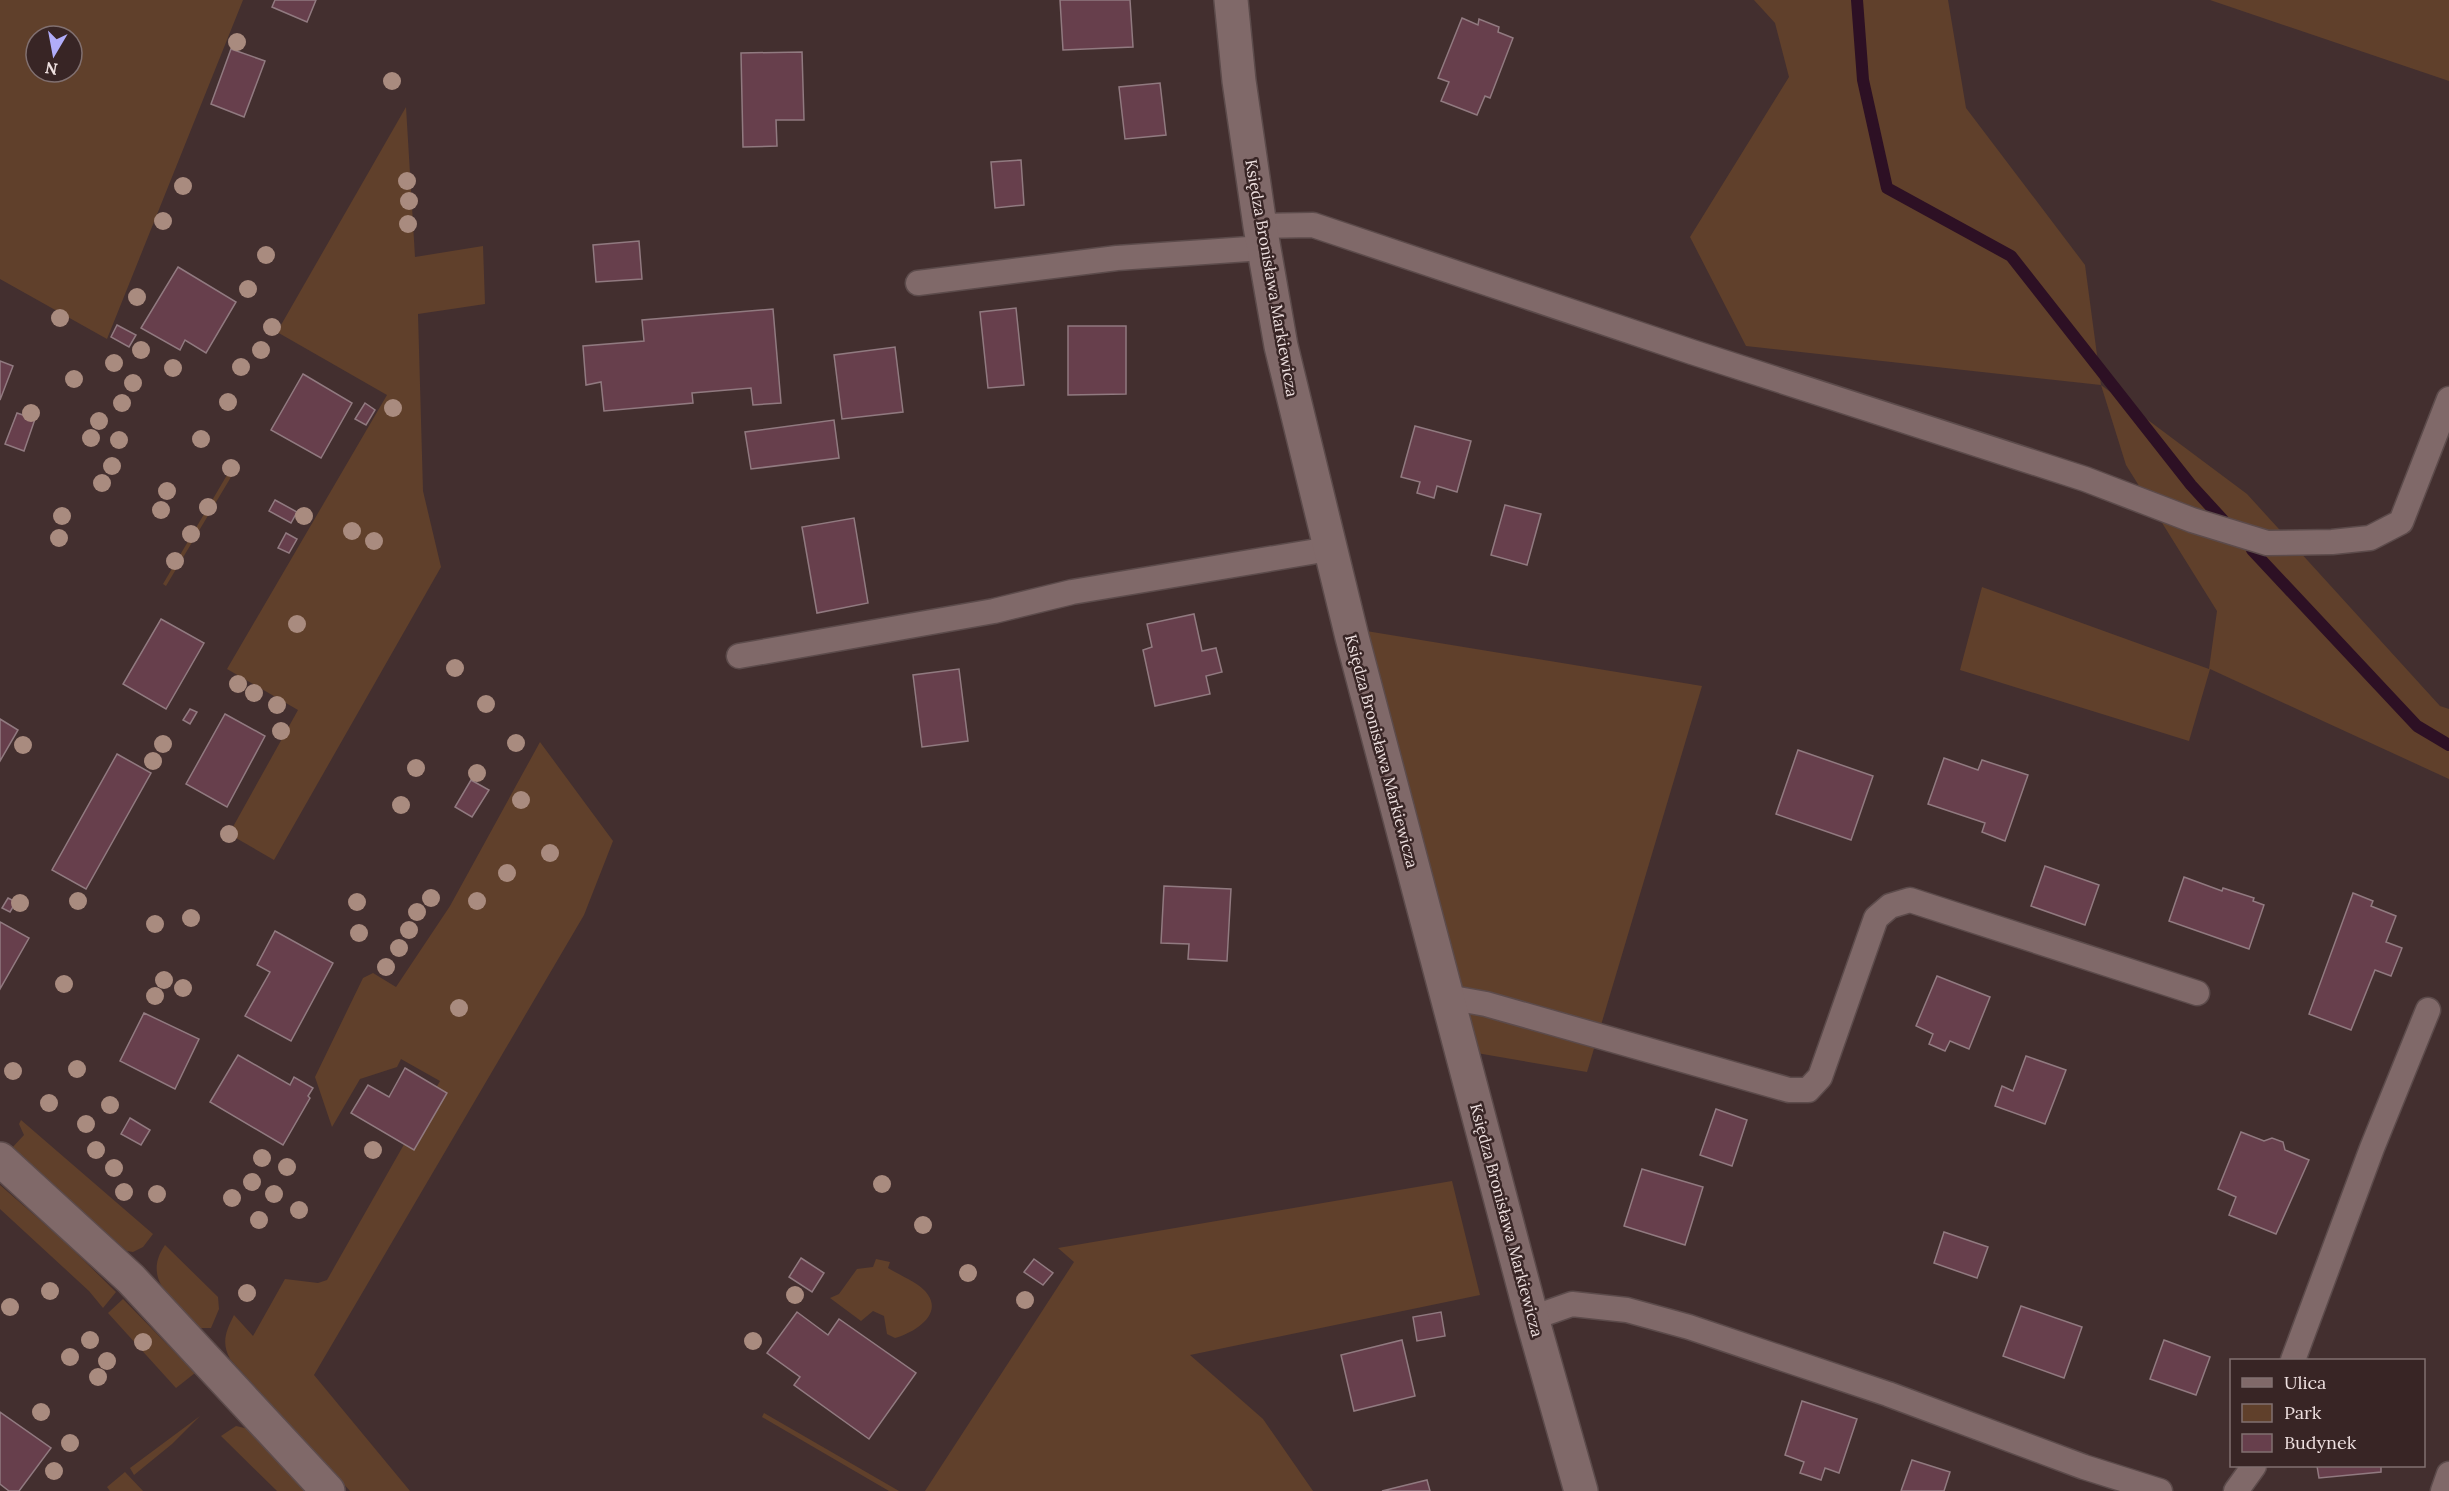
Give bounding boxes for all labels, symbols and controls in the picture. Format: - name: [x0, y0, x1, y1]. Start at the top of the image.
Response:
- north arrow: [24, 24, 84, 84]
- text: N: [44, 58, 59, 80]
- street label: Księdza Bronisława Markiewicza: [1241, 158, 1303, 398]
- street label: Księdza Bronisława Markiewicza: [1341, 632, 1423, 870]
- street label: Księdza Bronisława Markiewicza: [1466, 1101, 1548, 1339]
- legend: [2230, 1359, 2425, 1467]
- text: Ulica: [2284, 1371, 2326, 1394]
- text: Park: [2284, 1401, 2322, 1424]
- text: Budynek: [2284, 1431, 2357, 1454]

